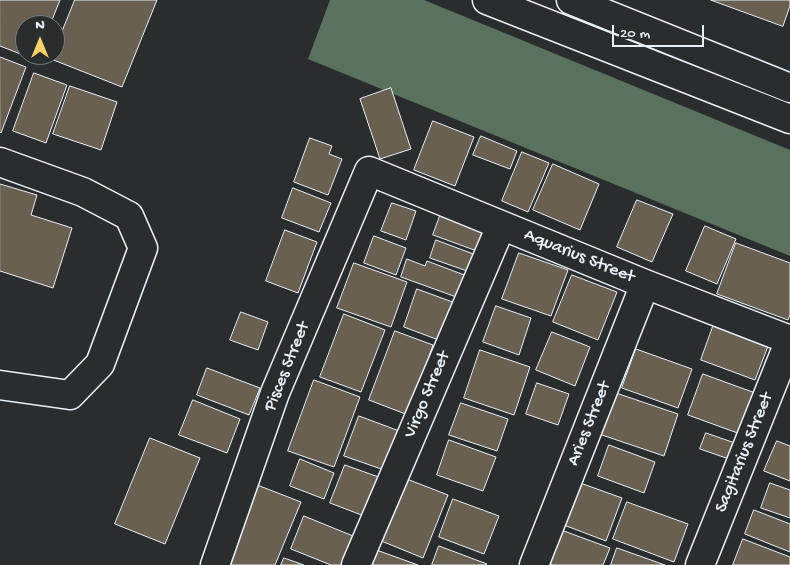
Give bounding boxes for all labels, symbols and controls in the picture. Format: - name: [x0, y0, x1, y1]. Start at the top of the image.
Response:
- north arrow: [15, 15, 65, 65]
- scale bar: [615, 15, 708, 47]
- text: N: [35, 17, 45, 34]
- text: 20 m: [620, 25, 650, 43]
- street label: Aquarius Street: [521, 225, 637, 289]
- street label: Pisces Street: [260, 319, 316, 415]
- street label: Virgo Street: [400, 348, 456, 442]
- street label: Aries Street: [563, 379, 617, 469]
- street label: Sagitarius Street: [711, 390, 779, 516]

